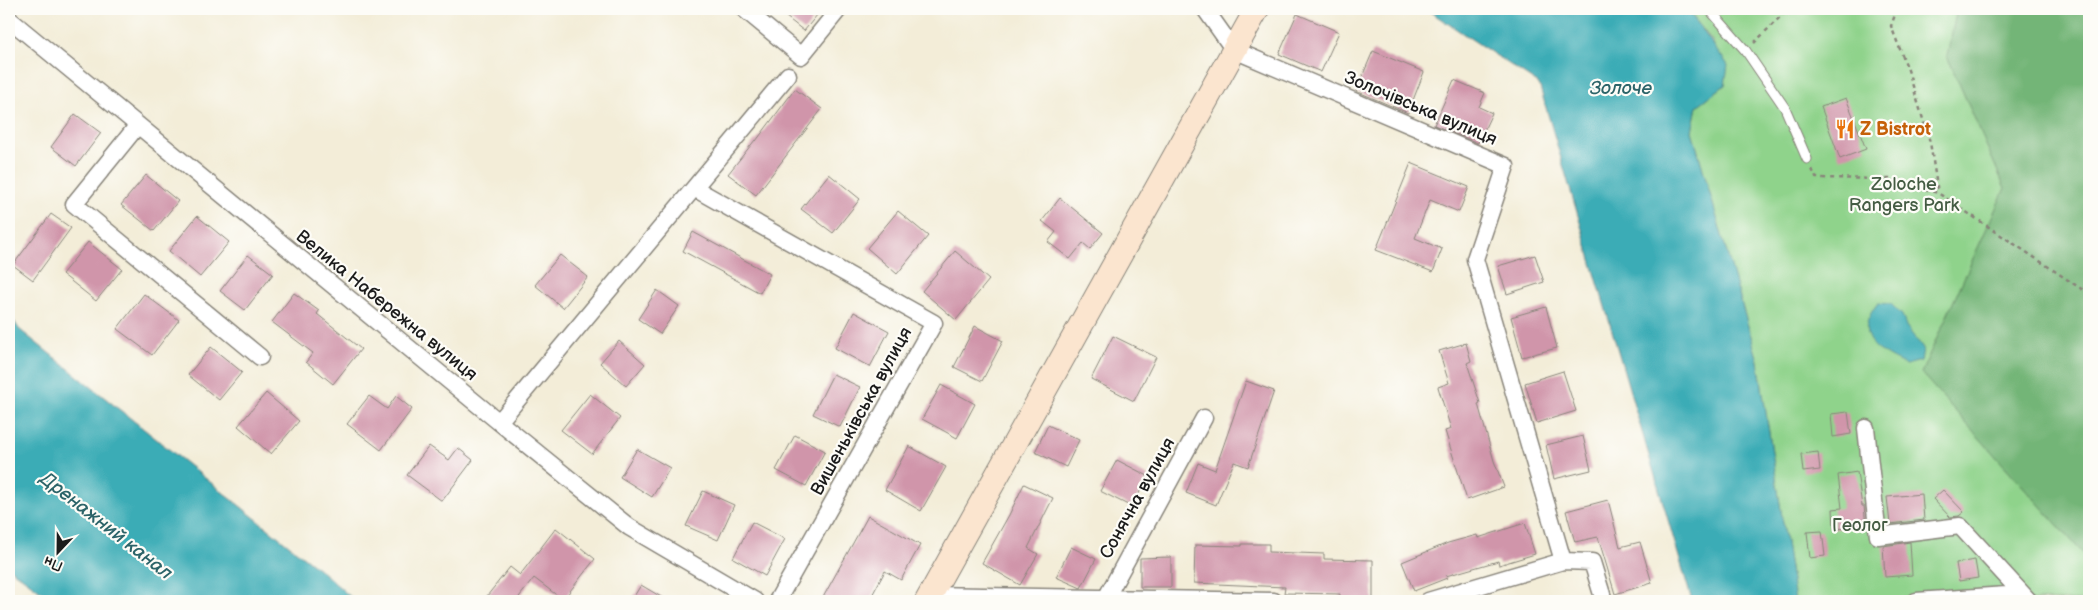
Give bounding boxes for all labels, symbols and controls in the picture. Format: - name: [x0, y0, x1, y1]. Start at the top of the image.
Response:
- street label: Золочівська вулиця: [1341, 67, 1500, 150]
- water label: Золоче: [1590, 77, 1653, 100]
- restaurant icon: Z Bistrot: [1834, 118, 1856, 140]
- place label: Z Bistrot: [1860, 119, 1931, 140]
- park label: Zoloche Rangers Park: [1849, 174, 1959, 216]
- street label: Велика Набережна вулиця: [292, 226, 482, 385]
- street label: Вишеньківська вулиця: [806, 324, 916, 499]
- street label: Сонячна вулиця: [1095, 434, 1179, 563]
- water label: Дренажний канал: [35, 467, 177, 585]
- park label: Геолог: [1832, 515, 1888, 536]
- north arrow: [32, 528, 82, 578]
- text: Пн: [41, 552, 65, 575]

